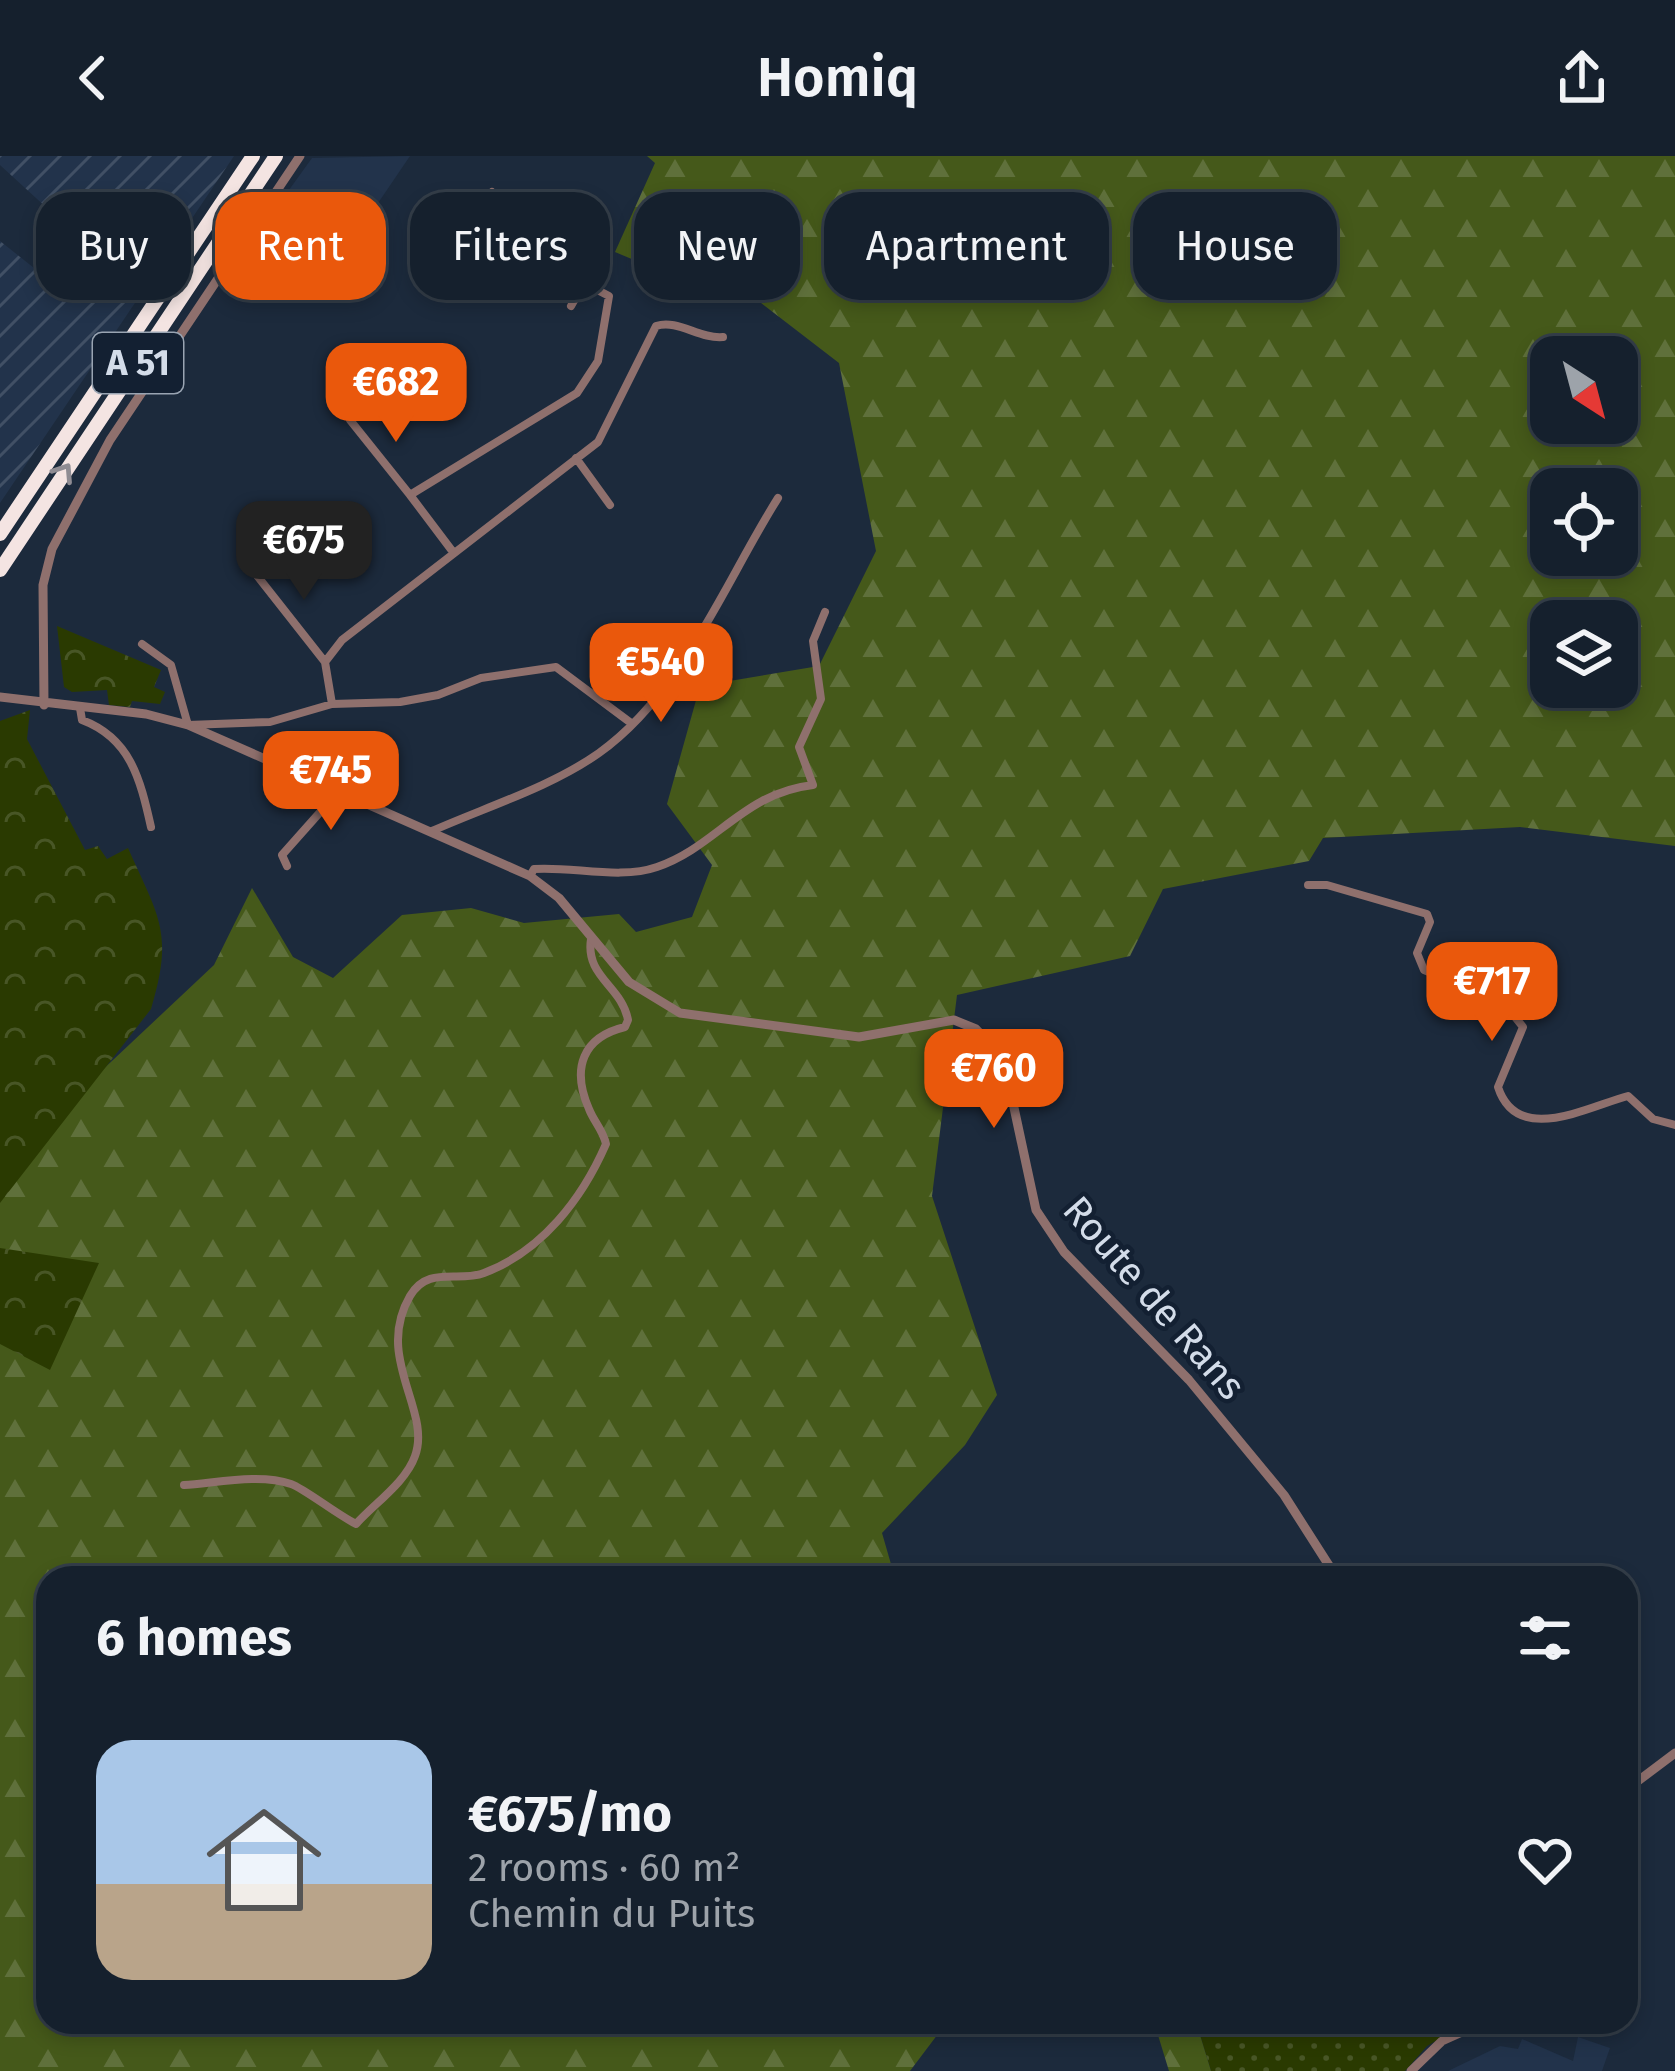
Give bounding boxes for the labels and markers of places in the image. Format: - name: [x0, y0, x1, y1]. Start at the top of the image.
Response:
- pin: €682: [325, 343, 467, 445]
- pin: €675: [233, 501, 375, 603]
- pin: €540: [590, 623, 732, 725]
- pin: €745: [260, 731, 402, 833]
- pin: €717: [1421, 942, 1563, 1044]
- pin: €760: [923, 1029, 1065, 1131]

